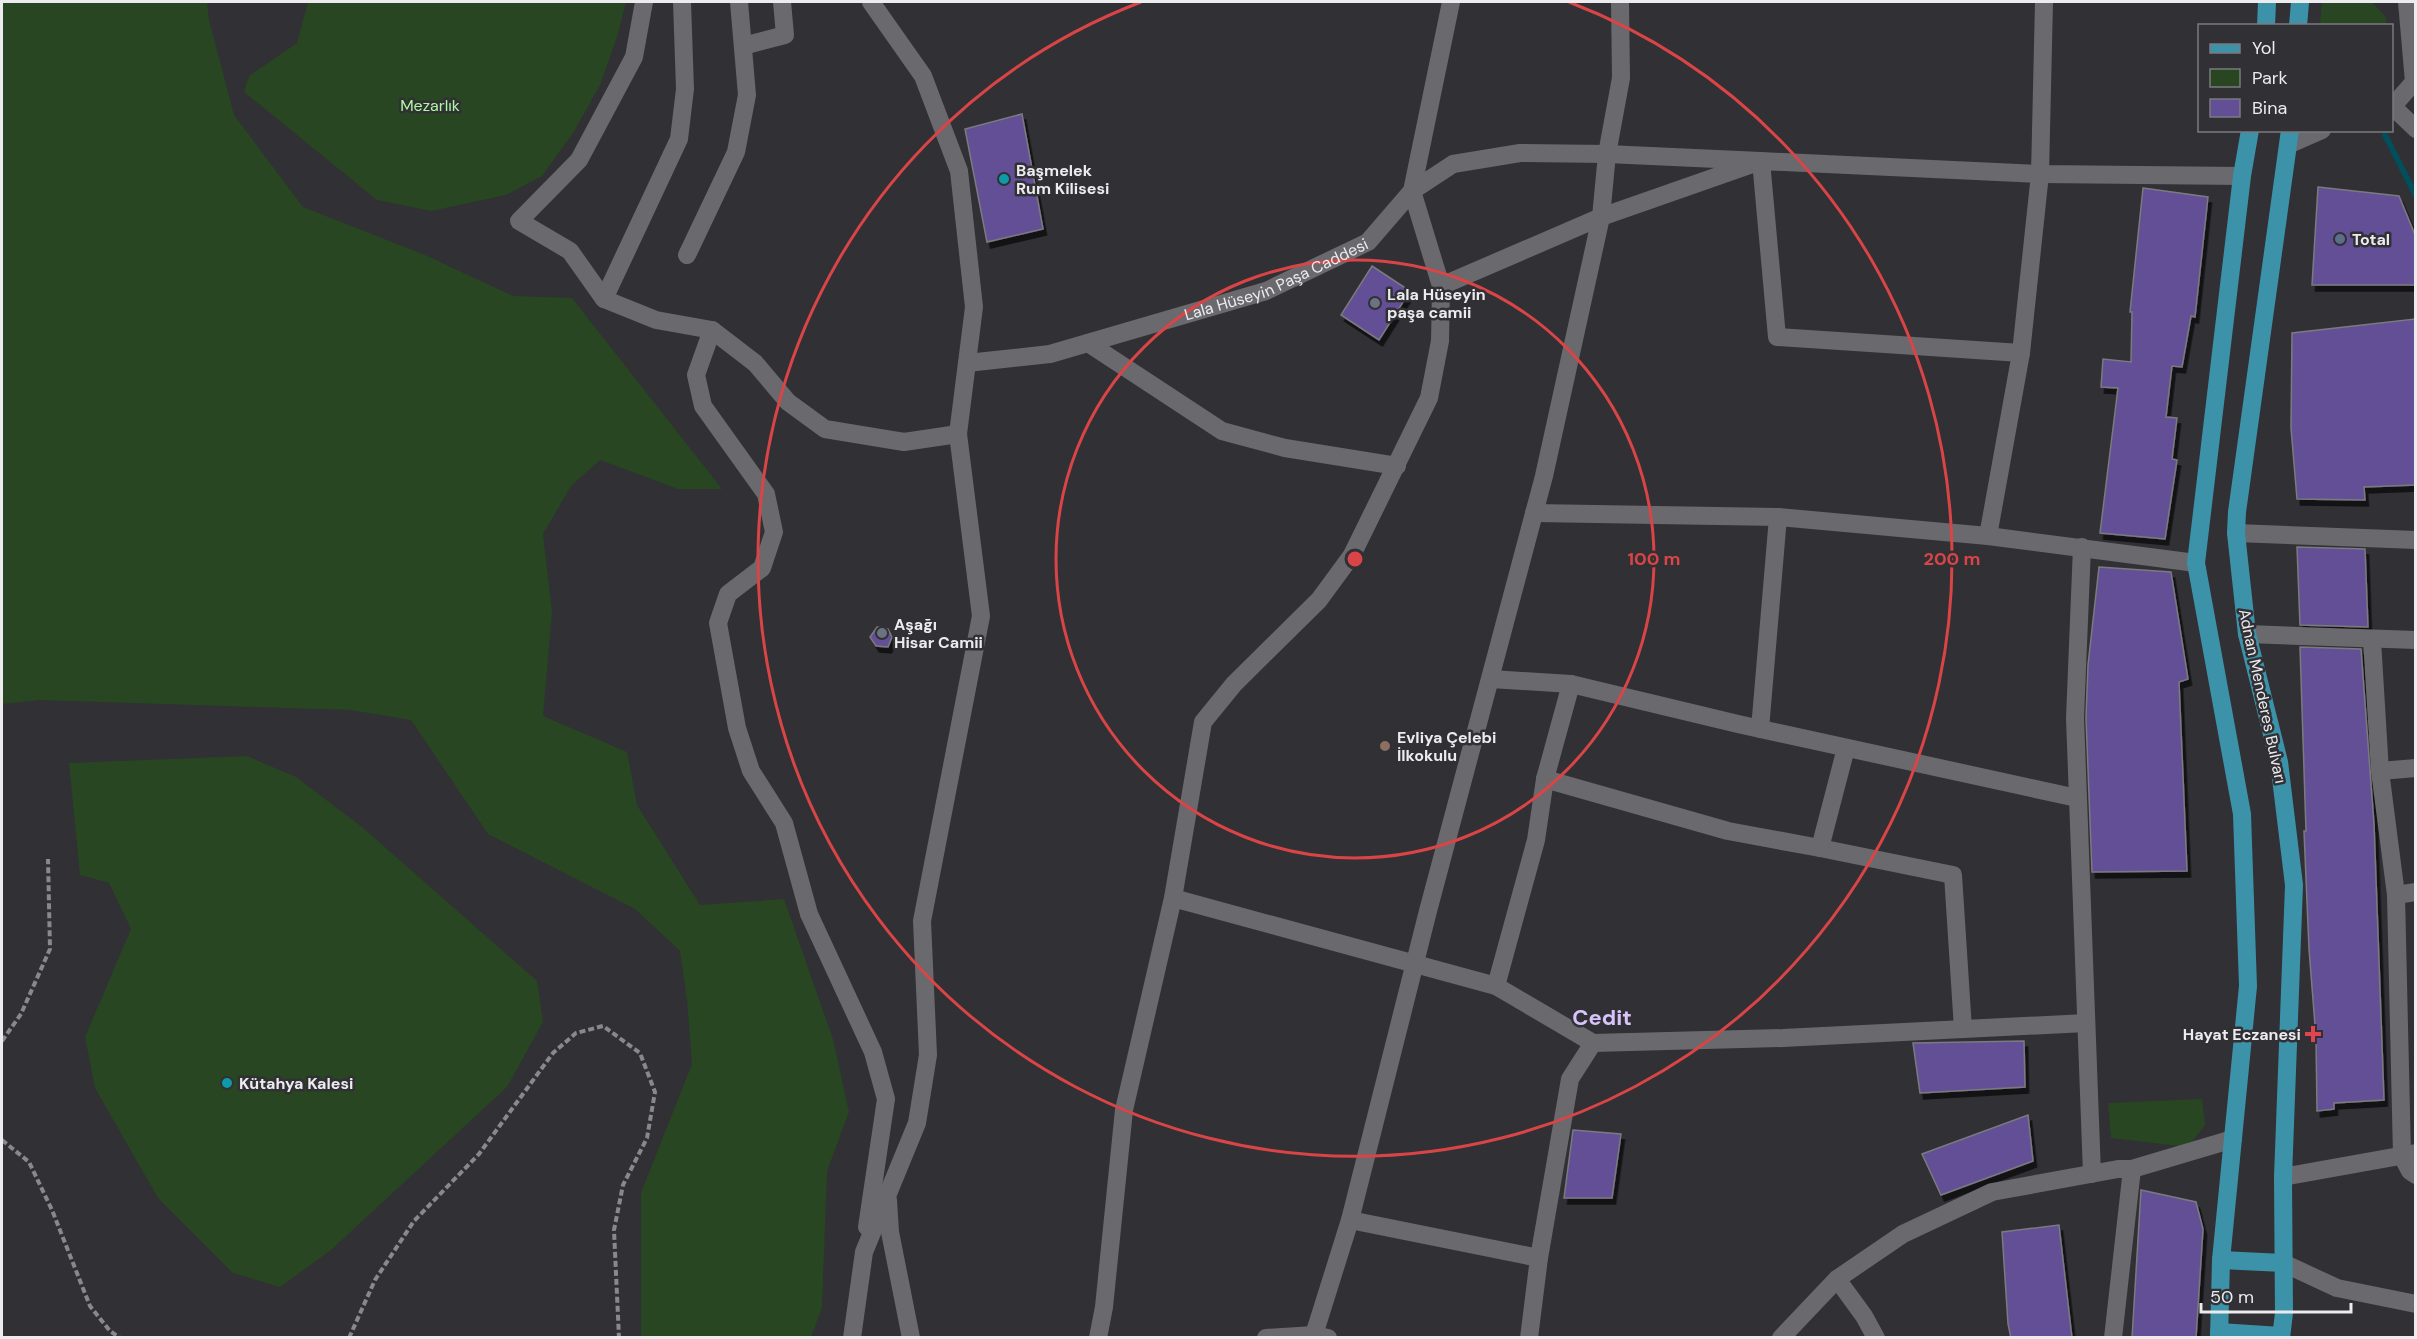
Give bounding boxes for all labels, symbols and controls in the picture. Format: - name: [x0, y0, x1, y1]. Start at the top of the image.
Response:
- legend: [2198, 24, 2393, 132]
- text: Yol: [2252, 36, 2276, 60]
- text: Park: [2252, 66, 2288, 90]
- park label: Mezarlık: [400, 95, 460, 116]
- text: Bina: [2252, 96, 2287, 120]
- place label: Başmelek Rum Kilisesi: [1016, 160, 1109, 199]
- marker: Başmelek Rum Kilisesi: [997, 172, 1011, 186]
- place label: Total: [2352, 229, 2390, 250]
- marker: Total: [2333, 232, 2347, 246]
- street label: Lala Hüseyin Paşa Caddesi: [1182, 234, 1372, 325]
- place label: Lala Hüseyin paşa camii: [1387, 284, 1486, 323]
- marker: Lala Hüseyin paşa camii: [1368, 296, 1382, 310]
- text: 100 m: [1627, 547, 1681, 571]
- text: 200 m: [1924, 547, 1980, 571]
- centre of rings: [1345, 549, 1365, 569]
- street label: Adnan Menderes Bulvarı: [2234, 607, 2291, 785]
- place label: Aşağı Hisar Camii: [894, 614, 983, 653]
- marker: Aşağı Hisar Camii: [875, 626, 889, 640]
- place label: Evliya Çelebi İlkokulu: [1397, 727, 1496, 766]
- marker: Evliya Çelebi İlkokulu: [1378, 739, 1392, 753]
- district label: Cedit: [1572, 1003, 1632, 1032]
- place label: Hayat Eczanesi: [2183, 1024, 2301, 1045]
- marker: Hayat Eczanesi: [2306, 1027, 2320, 1041]
- place label: Kütahya Kalesi: [239, 1073, 353, 1094]
- marker: Kütahya Kalesi: [220, 1076, 234, 1090]
- scale bar: [2201, 1276, 2351, 1314]
- text: 50 m: [2210, 1285, 2254, 1309]

